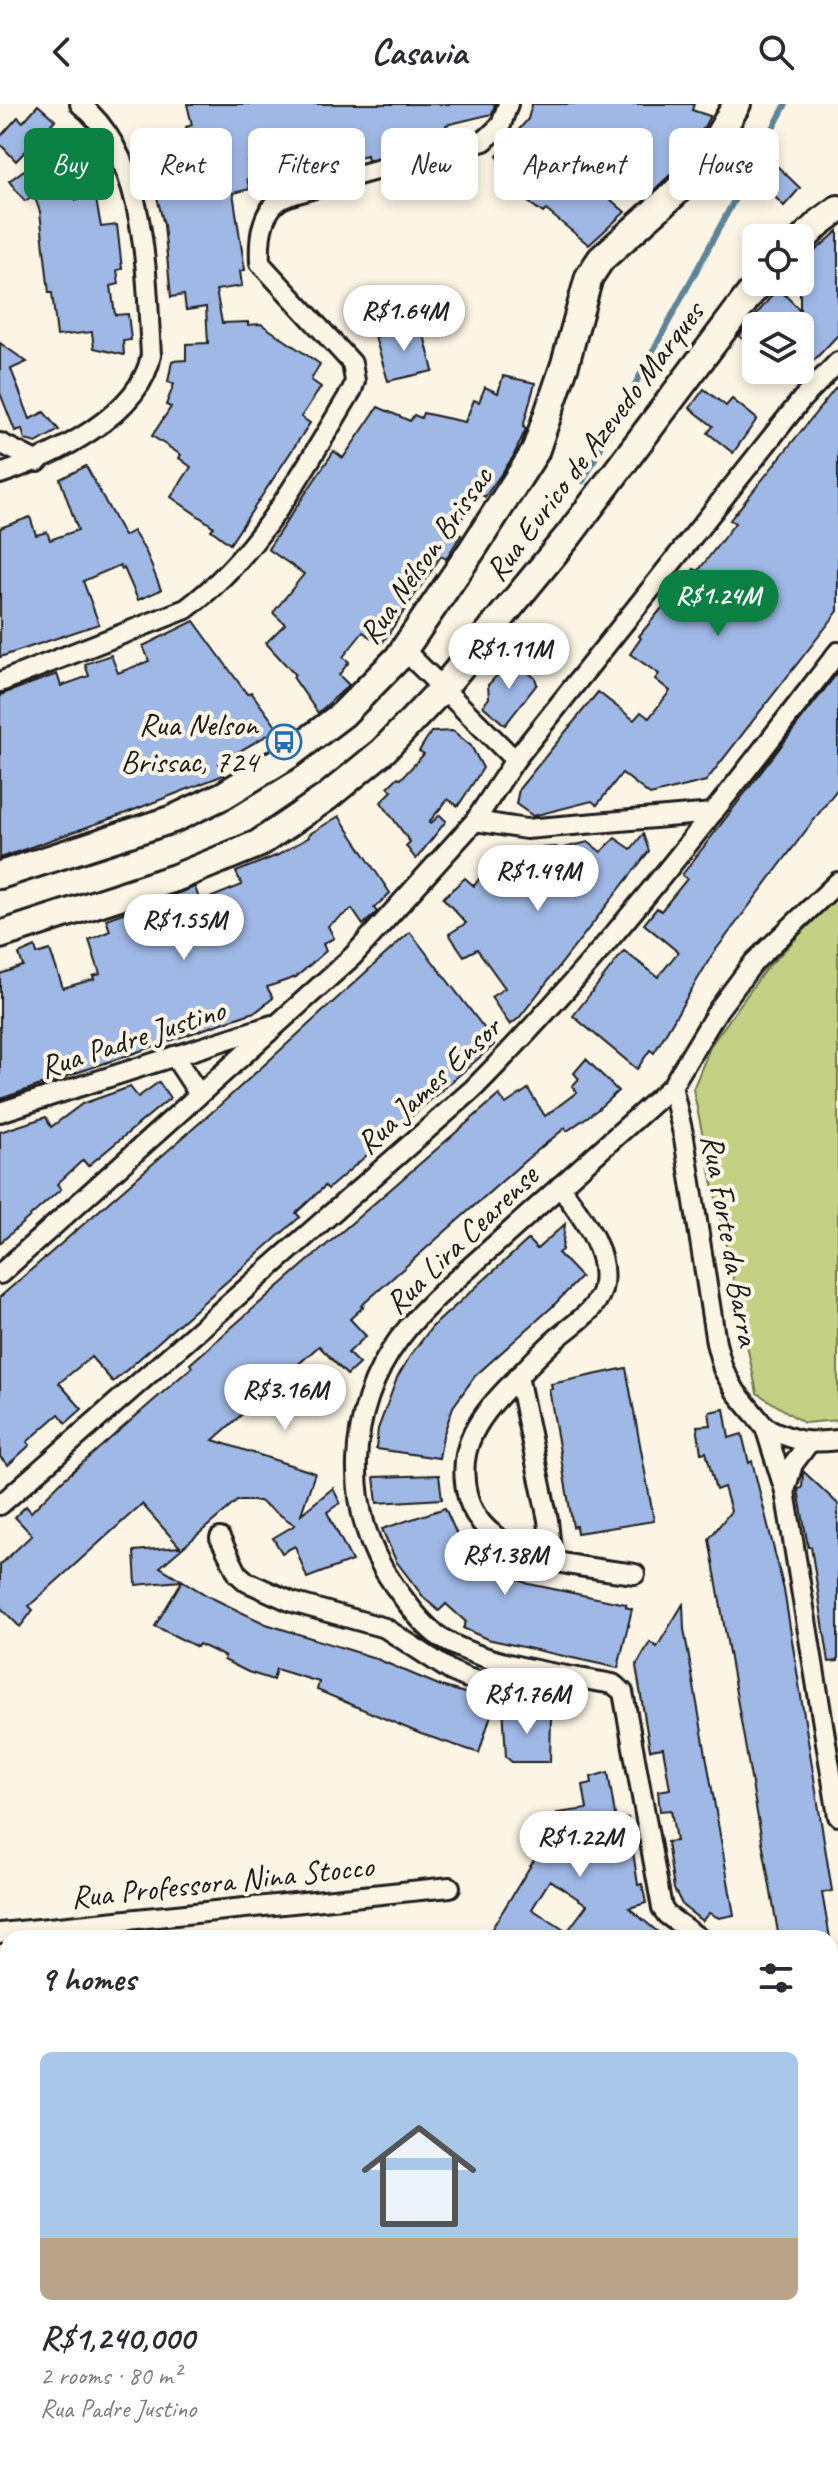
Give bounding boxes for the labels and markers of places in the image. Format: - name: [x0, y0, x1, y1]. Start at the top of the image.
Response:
- pin: R$1.64M: [330, 285, 478, 353]
- pin: R$1.24M: [644, 570, 792, 638]
- pin: R$1.11M: [435, 623, 583, 691]
- place label: Rua Nelson Brissac, 724: [120, 704, 262, 782]
- bus stop icon: Rua Nelson Brissac, 724: [265, 723, 303, 761]
- pin: R$1.49M: [464, 845, 612, 913]
- pin: R$1.55M: [110, 894, 258, 962]
- pin: R$3.16M: [211, 1364, 359, 1432]
- pin: R$1.38M: [431, 1529, 579, 1597]
- pin: R$1.76M: [453, 1668, 601, 1736]
- pin: R$1.22M: [506, 1811, 654, 1879]

